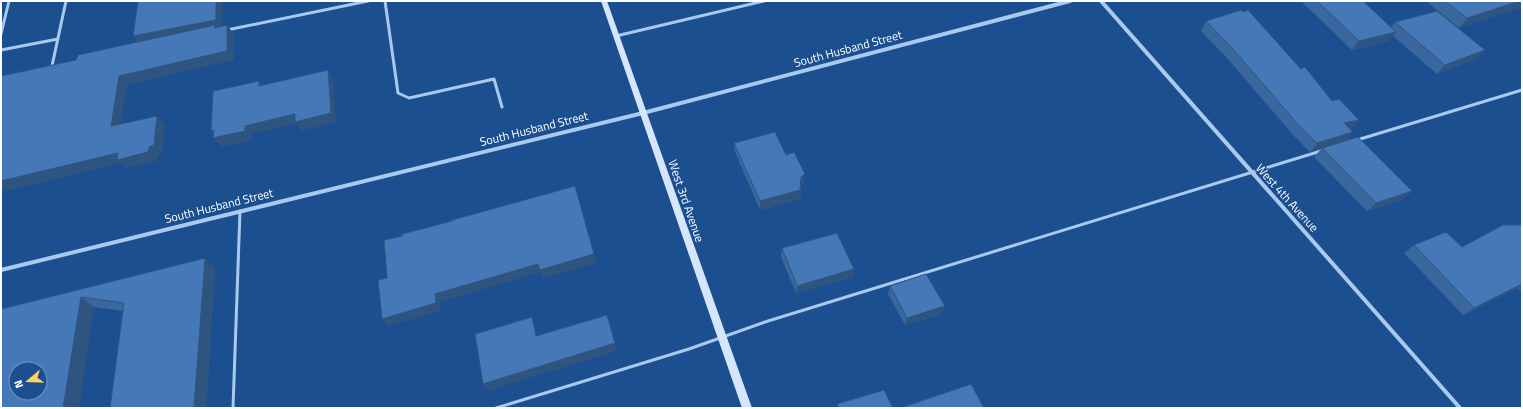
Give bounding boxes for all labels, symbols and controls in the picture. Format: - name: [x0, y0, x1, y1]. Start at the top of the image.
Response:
- street label: South Husband Street: [792, 25, 905, 72]
- street label: South Husband Street: [478, 106, 591, 151]
- street label: West 3rd Avenue: [663, 157, 709, 245]
- street label: West 4th Avenue: [1251, 159, 1323, 236]
- street label: South Husband Street: [163, 183, 276, 228]
- north arrow: [8, 361, 48, 401]
- text: N: [10, 378, 27, 390]

